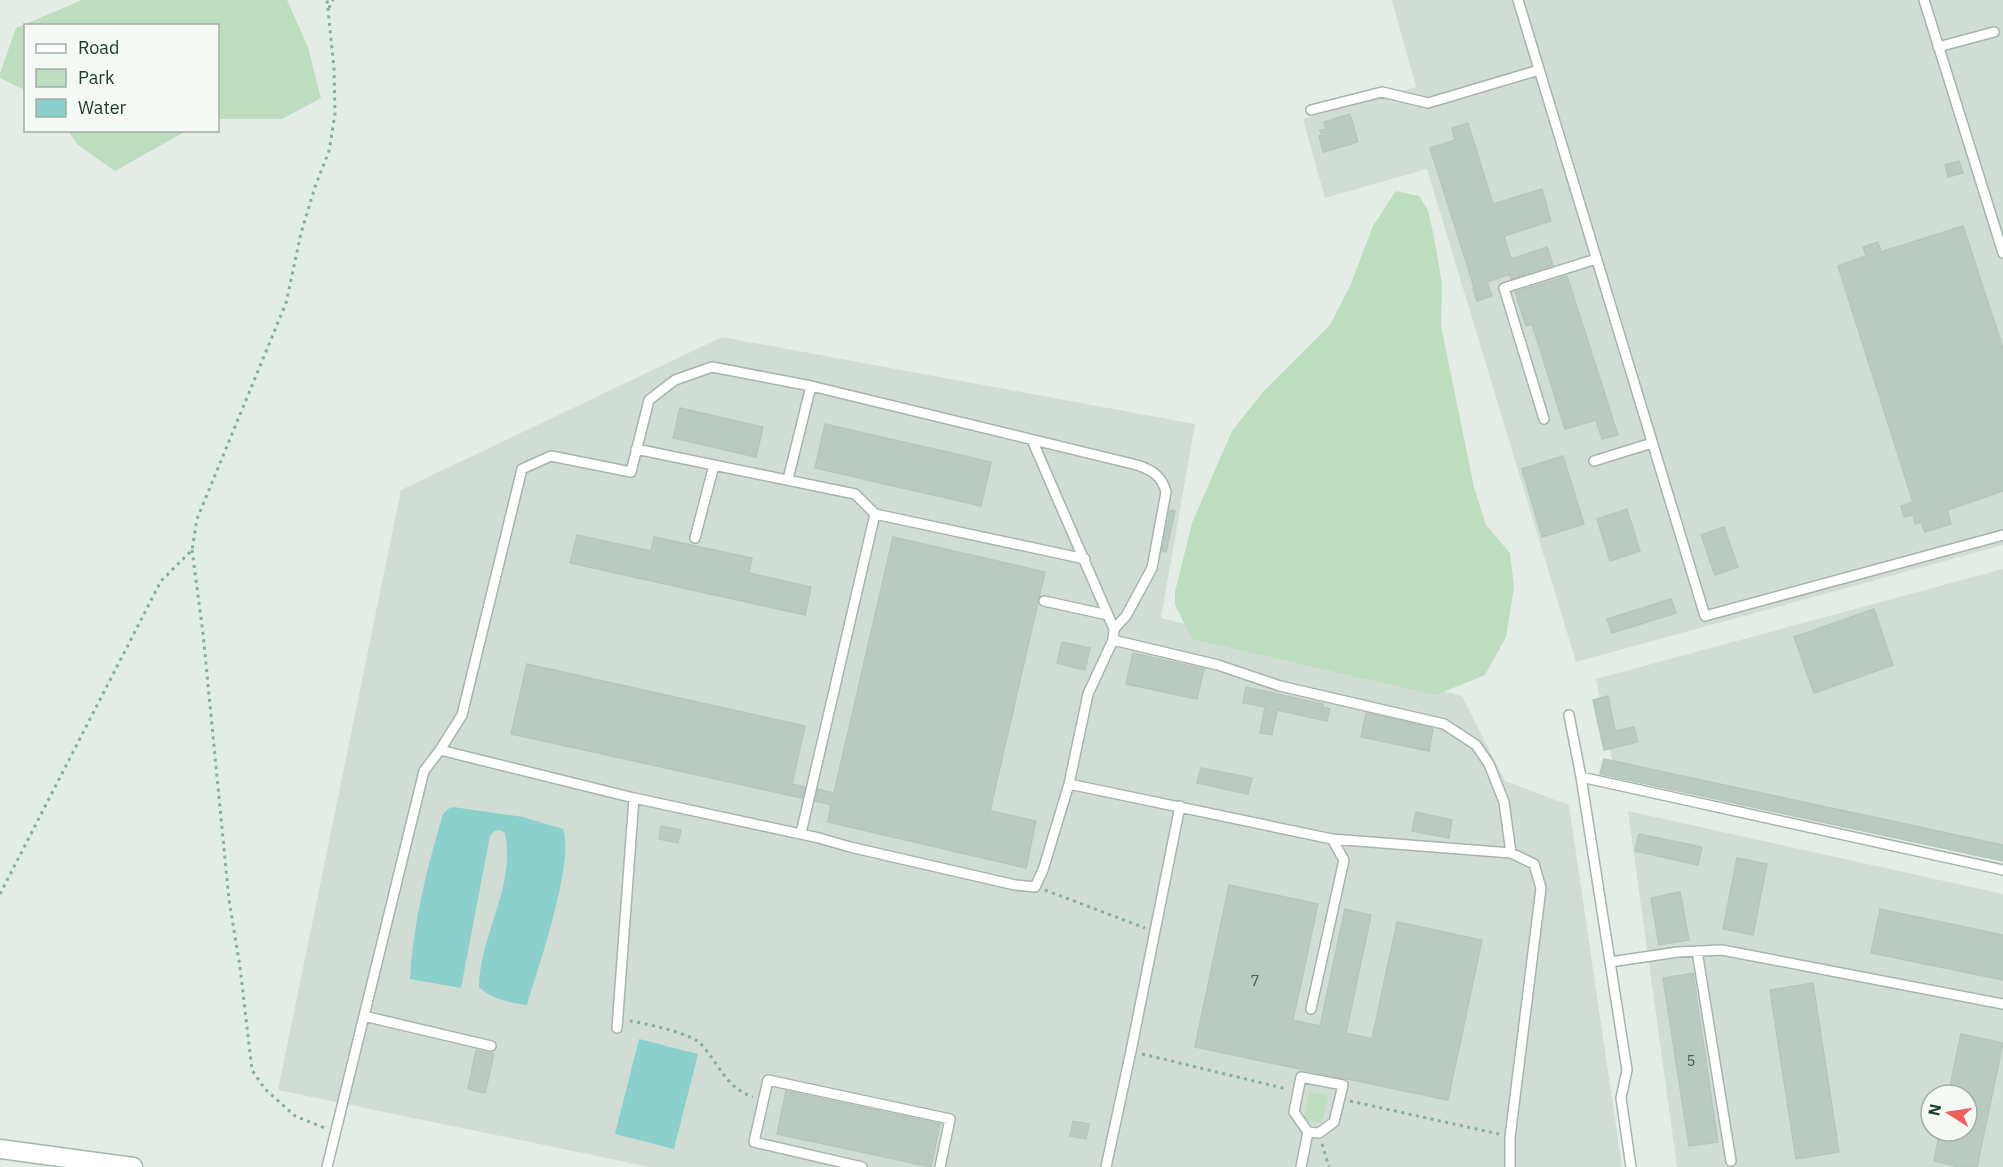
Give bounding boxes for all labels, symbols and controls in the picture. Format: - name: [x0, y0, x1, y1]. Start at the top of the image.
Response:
- legend: [24, 24, 219, 132]
- text: Road: [78, 36, 119, 59]
- text: Park: [78, 66, 115, 89]
- text: Water: [78, 96, 127, 119]
- house number: 7: [1250, 971, 1260, 990]
- house number: 5: [1686, 1051, 1696, 1070]
- north arrow: [1919, 1083, 1979, 1143]
- text: N: [1923, 1102, 1945, 1118]

